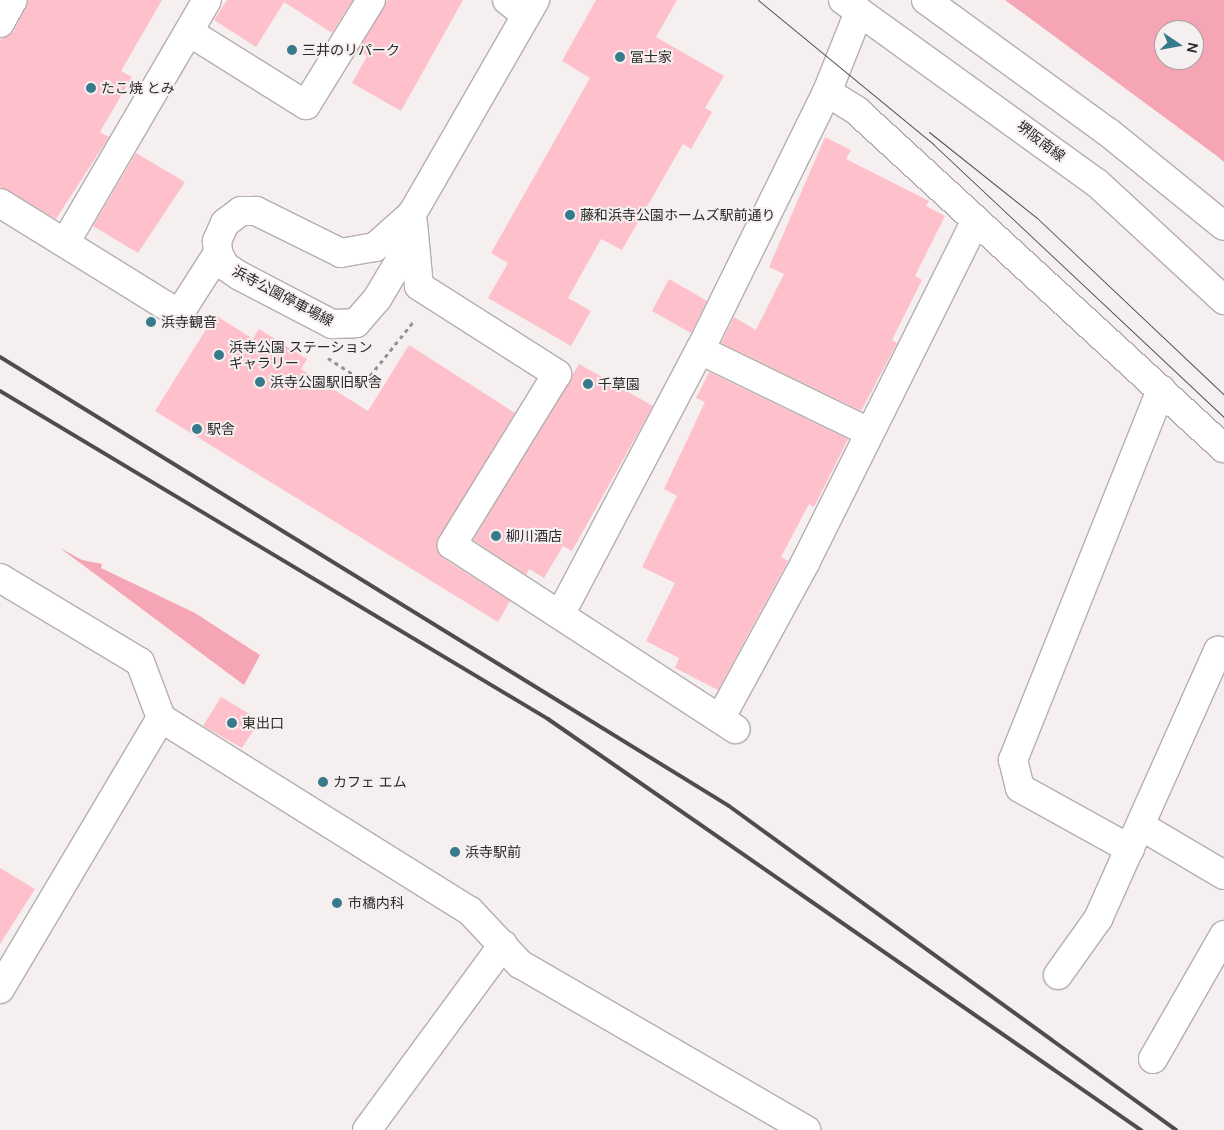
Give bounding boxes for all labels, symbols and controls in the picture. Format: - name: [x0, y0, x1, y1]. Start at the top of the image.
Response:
- north arrow: [1154, 20, 1204, 70]
- text: N: [1183, 41, 1203, 55]
- place label: 三井のリパーク: [302, 42, 400, 58]
- marker: 三井のリパーク: [286, 44, 298, 56]
- place label: 冨士家: [630, 49, 672, 65]
- marker: 冨士家: [614, 51, 626, 63]
- place label: たこ焼 とみ: [101, 80, 175, 96]
- marker: たこ焼 とみ: [85, 82, 97, 94]
- street label: 堺阪南線: [1014, 117, 1068, 165]
- place label: 藤和浜寺公園ホームズ駅前通り: [580, 207, 776, 223]
- marker: 藤和浜寺公園ホームズ駅前通り: [564, 209, 576, 221]
- street label: 浜寺公園停車場線: [230, 262, 336, 330]
- place label: 浜寺観音: [161, 314, 217, 330]
- marker: 浜寺観音: [145, 316, 157, 328]
- place label: 浜寺公園 ステーション ギャラリー: [229, 339, 373, 372]
- marker: 浜寺公園 ステーション ギャラリー: [213, 349, 225, 361]
- place label: 浜寺公園駅旧駅舎: [270, 374, 382, 390]
- marker: 浜寺公園駅旧駅舎: [254, 376, 266, 388]
- place label: 千草園: [598, 376, 640, 392]
- marker: 千草園: [582, 378, 594, 390]
- place label: 駅舎: [207, 421, 235, 437]
- marker: 駅舎: [191, 423, 203, 435]
- place label: 柳川酒店: [506, 528, 562, 544]
- marker: 柳川酒店: [490, 530, 502, 542]
- place label: 東出口: [242, 715, 284, 731]
- marker: 東出口: [226, 717, 238, 729]
- place label: カフェ エム: [333, 774, 407, 790]
- marker: カフェ エム: [317, 776, 329, 788]
- place label: 浜寺駅前: [465, 844, 521, 860]
- marker: 浜寺駅前: [449, 846, 461, 858]
- place label: 市橋内科: [348, 895, 404, 911]
- marker: 市橋内科: [330, 896, 344, 910]

